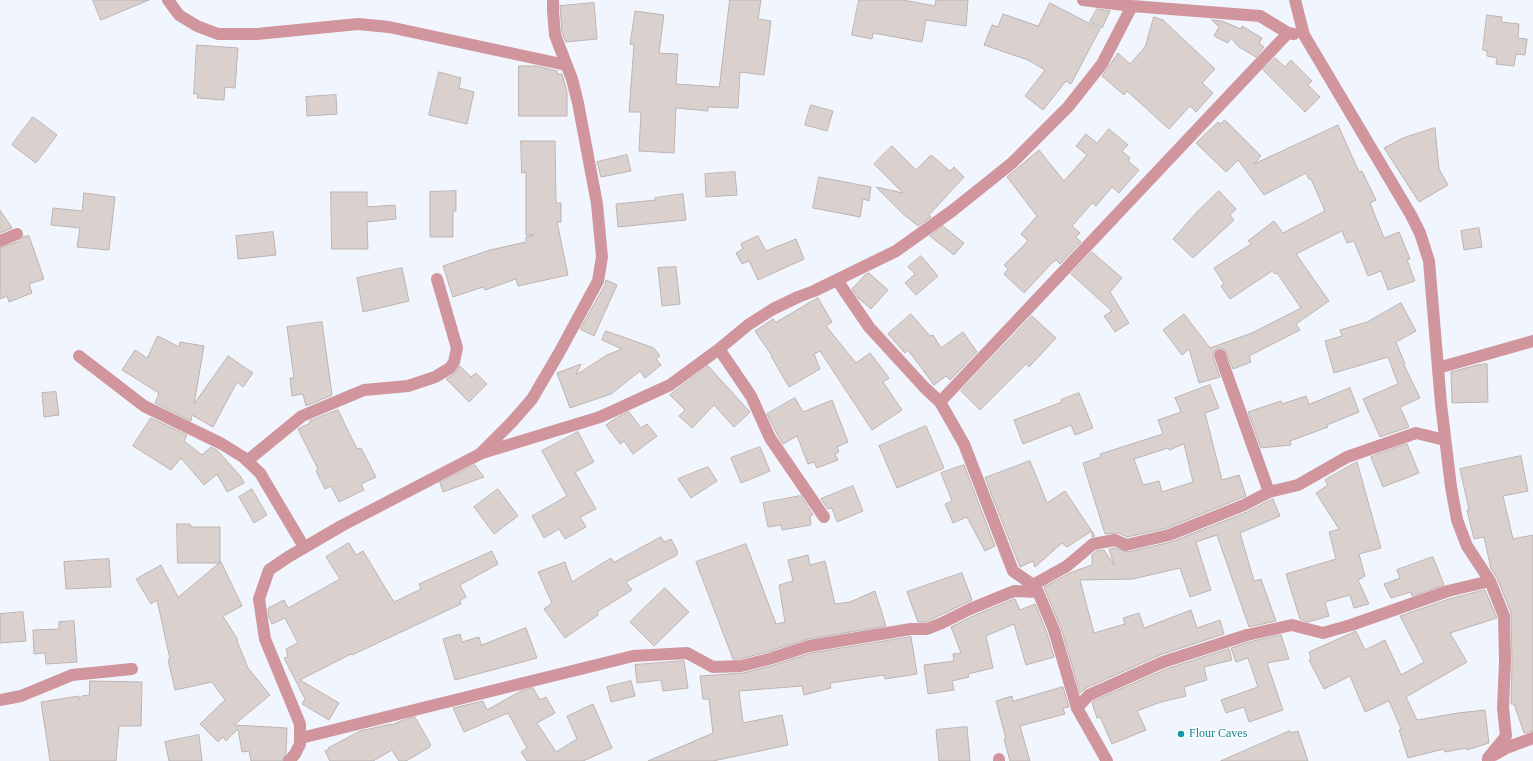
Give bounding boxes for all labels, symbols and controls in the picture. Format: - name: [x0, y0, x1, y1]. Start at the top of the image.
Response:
- place label: Flour Caves: [1189, 727, 1252, 741]
- marker: Flour Caves: [1176, 729, 1186, 739]

